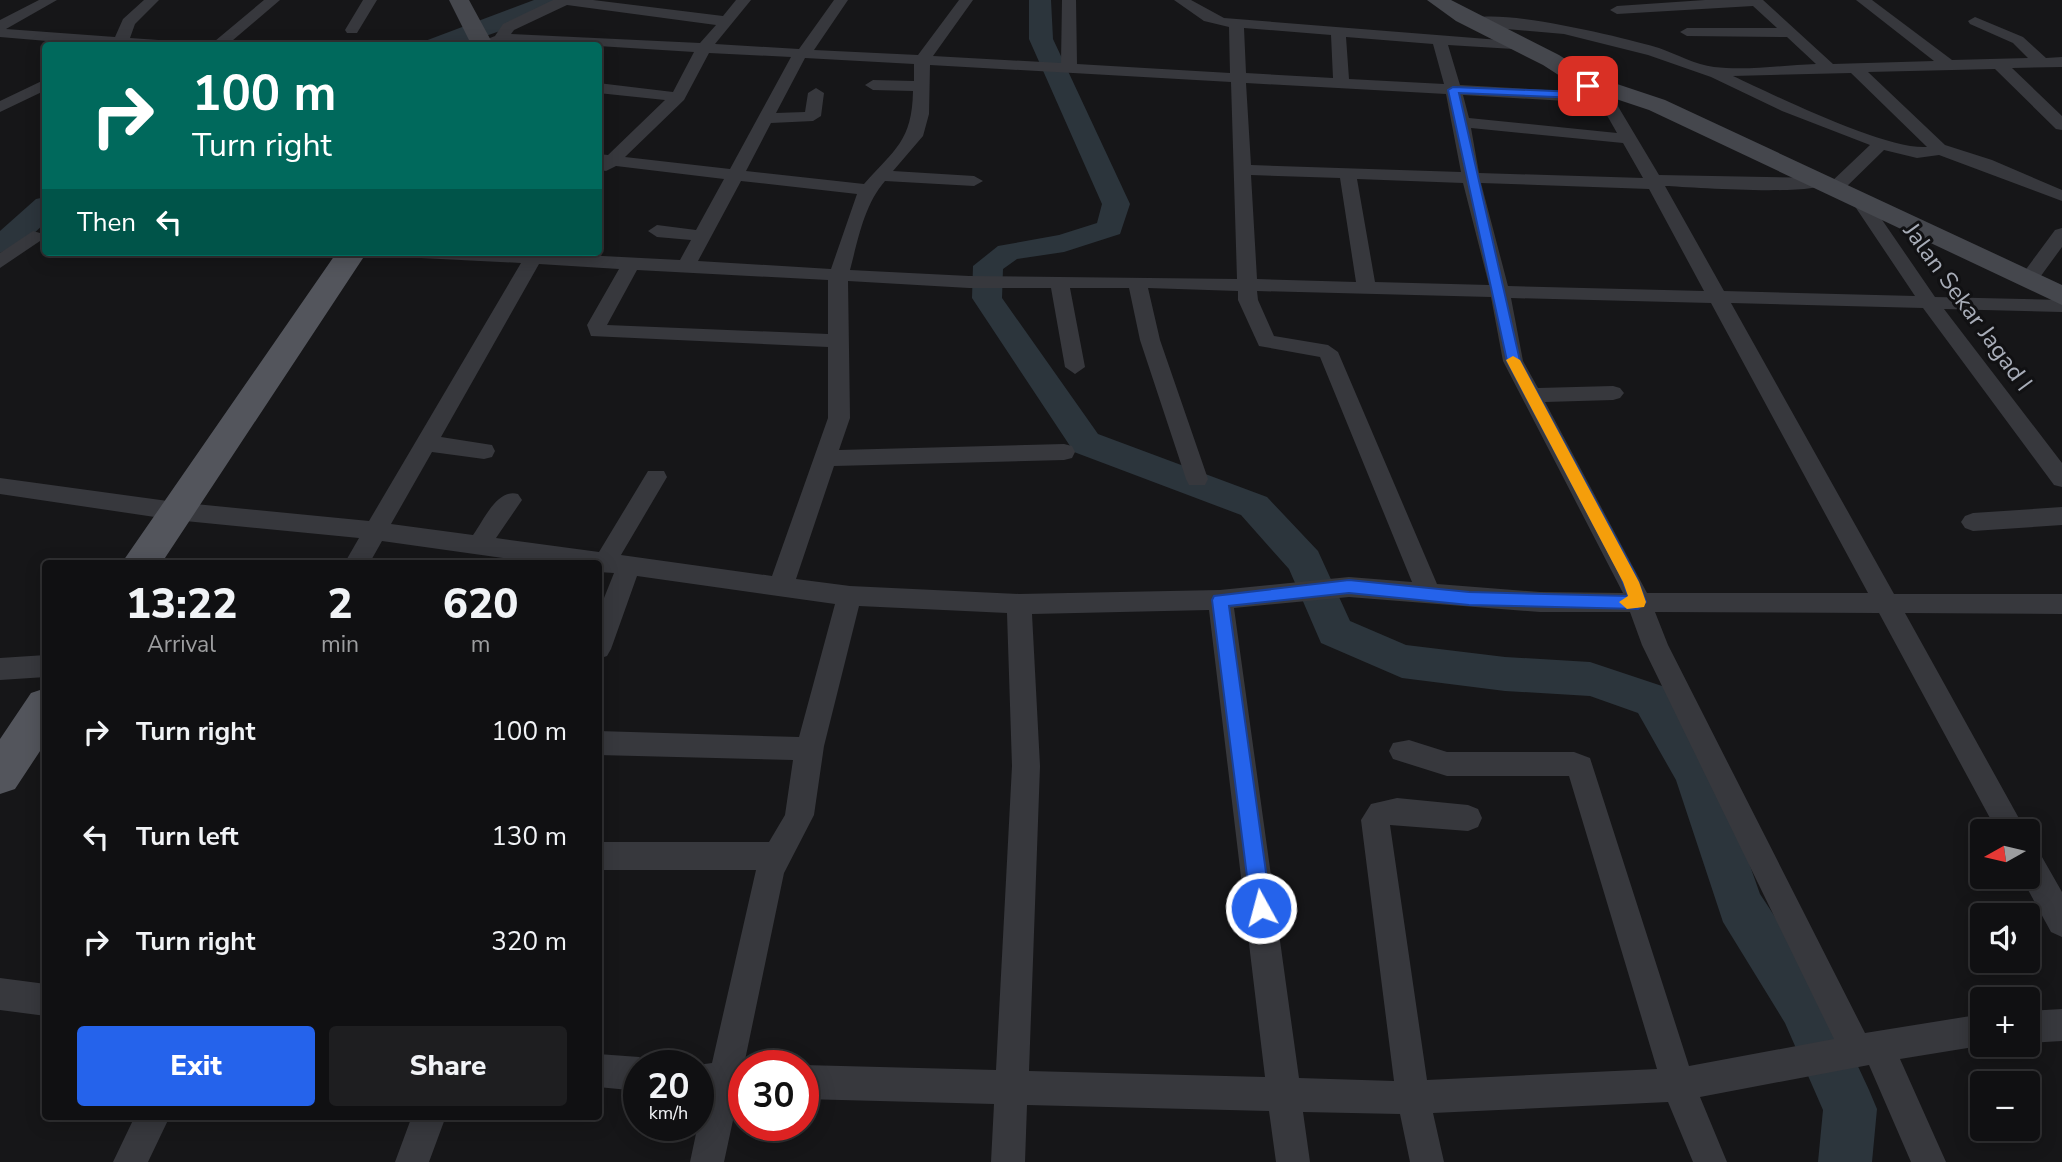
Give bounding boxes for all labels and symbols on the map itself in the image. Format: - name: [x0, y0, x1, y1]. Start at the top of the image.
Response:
- pin: [1558, 56, 1618, 116]
- street label: Jalan Sekar Jagad I: [1896, 216, 2040, 398]
- north arrow: [1970, 819, 2040, 889]
- position arrow: [1224, 871, 1298, 945]
- speed limit sign: 30: [728, 1050, 819, 1141]

